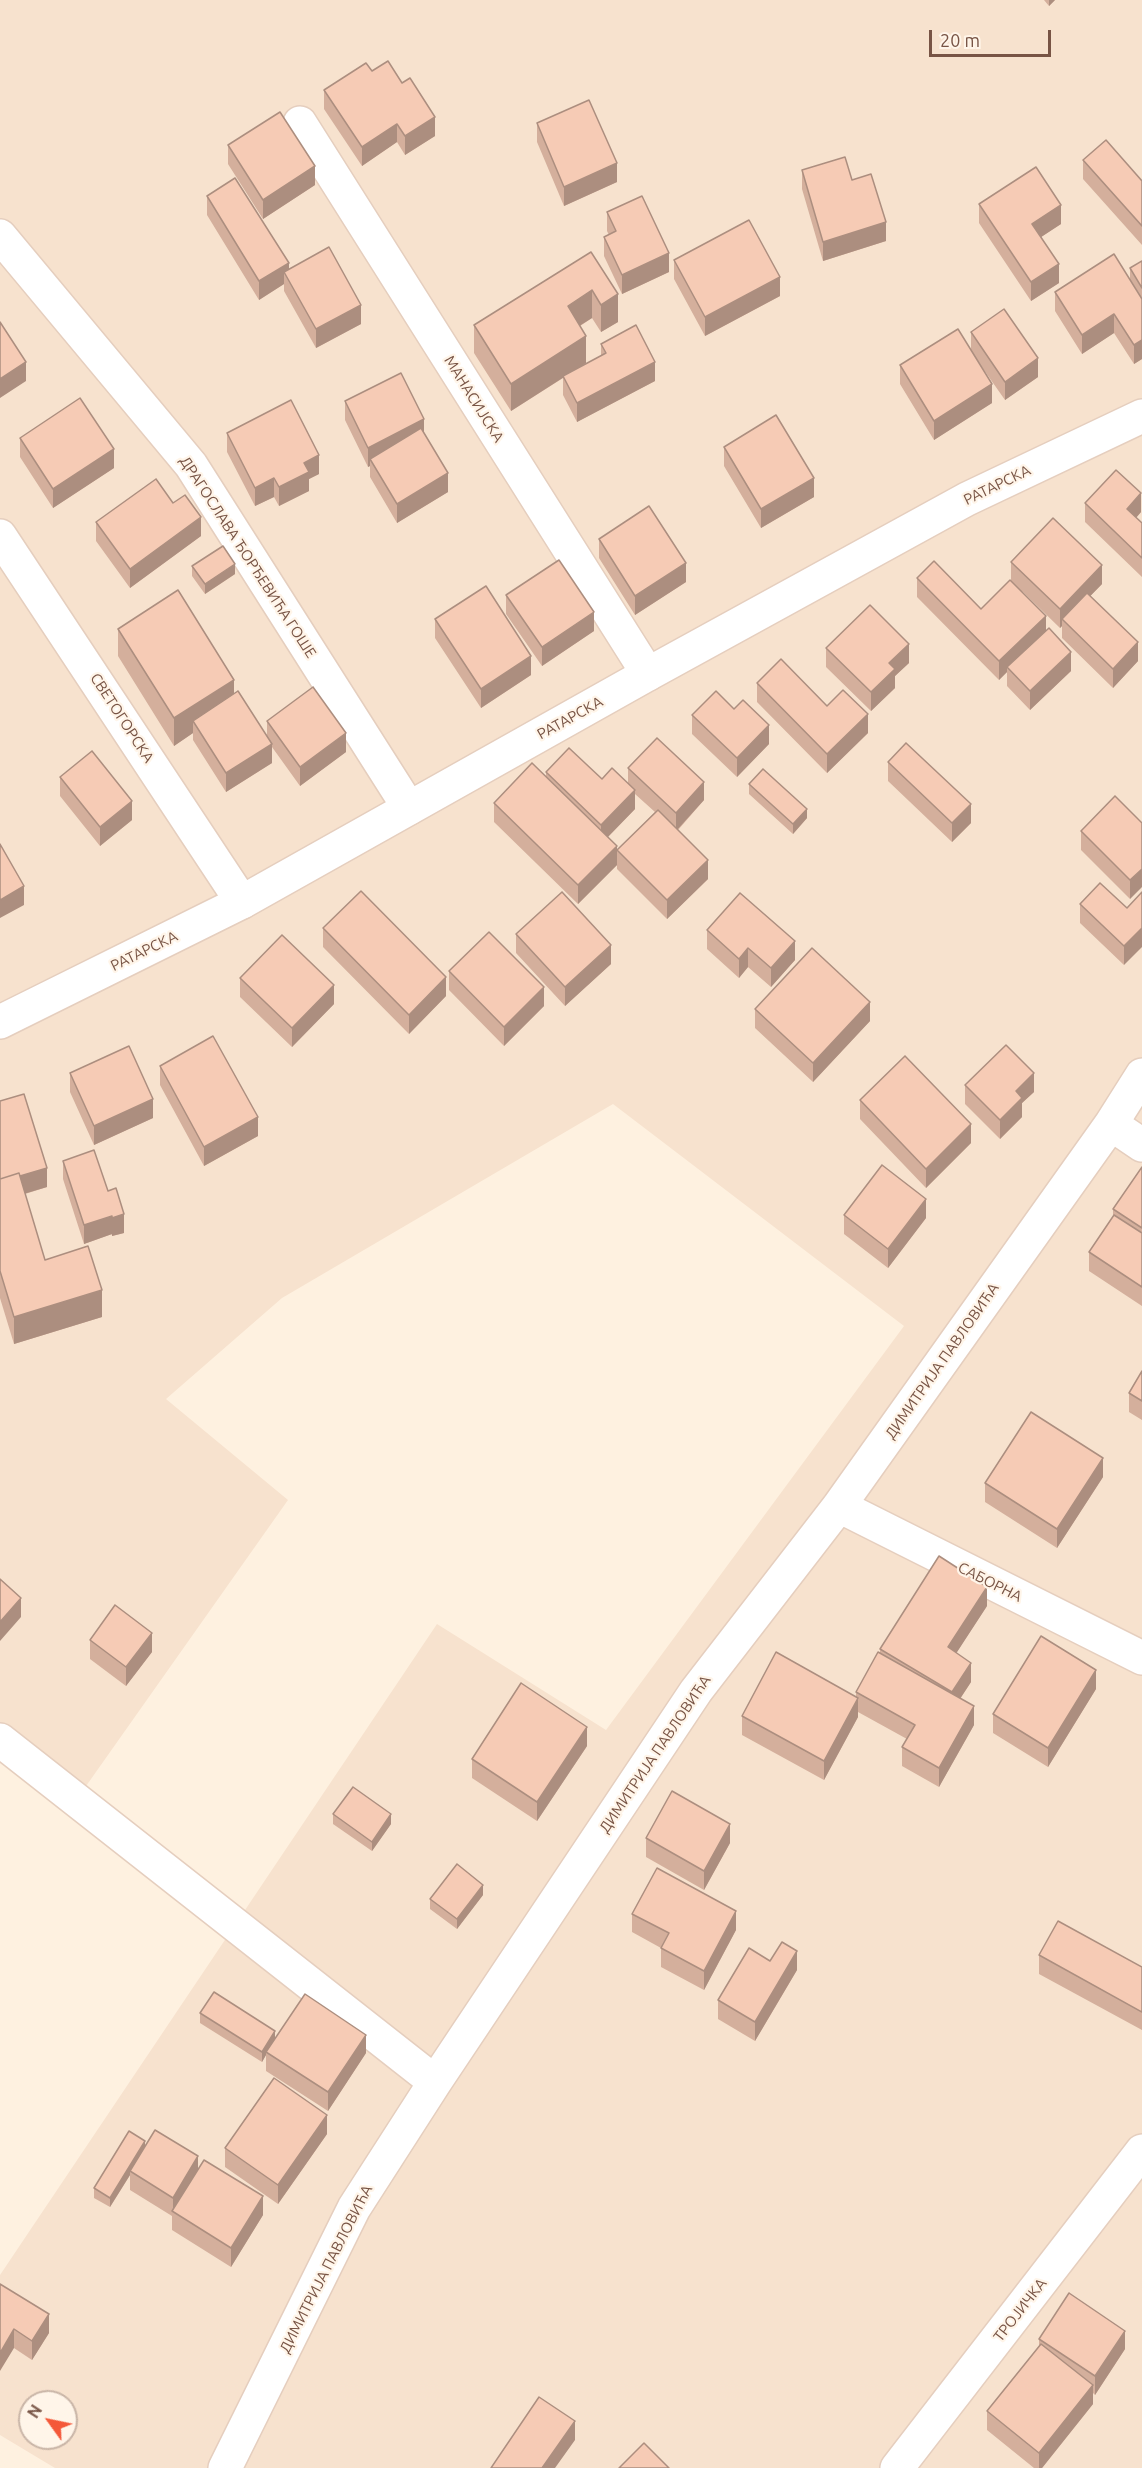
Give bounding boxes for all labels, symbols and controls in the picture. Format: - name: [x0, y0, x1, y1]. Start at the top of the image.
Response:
- scale bar: [932, 18, 1054, 56]
- text: 20 m: [940, 30, 980, 50]
- street label: МАНАСИЈСКА: [440, 352, 508, 446]
- street label: ДРАГОСЛАВА ЂОРЂЕВИЋА ГОШЕ: [176, 453, 320, 661]
- street label: РАТАРСКА: [961, 461, 1033, 509]
- street label: СВЕТОГОРСКА: [86, 670, 158, 766]
- street label: РАТАРСКА: [534, 693, 606, 743]
- street label: РАТАРСКА: [108, 927, 180, 975]
- street label: ДИМИТРИЈА ПАВЛОВИЋА: [881, 1280, 1003, 1442]
- street label: САБОРНА: [955, 1558, 1025, 1606]
- street label: ДИМИТРИЈА ПАВЛОВИЋА: [596, 1672, 714, 1836]
- street label: ДИМИТРИЈА ПАВЛОВИЋА: [276, 2182, 376, 2356]
- street label: ТРОЈИЧКА: [990, 2275, 1050, 2345]
- north arrow: [18, 2390, 78, 2450]
- text: N: [24, 2401, 45, 2421]

